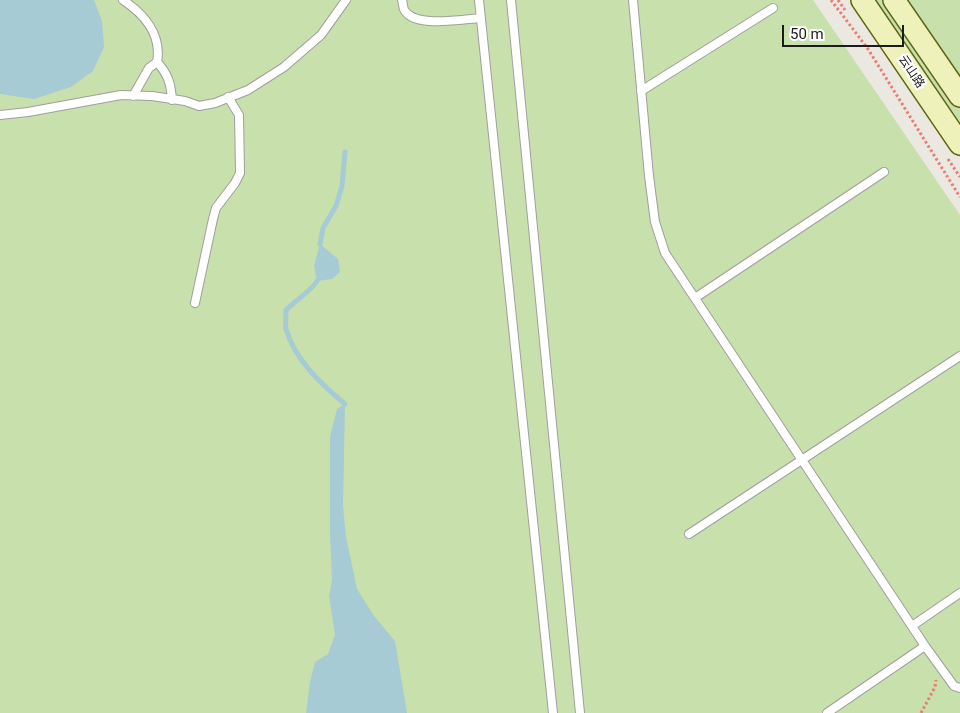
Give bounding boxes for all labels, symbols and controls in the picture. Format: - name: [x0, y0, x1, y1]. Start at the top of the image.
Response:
- scale bar: [785, 15, 908, 47]
- text: 50 m: [790, 25, 824, 43]
- street label: 云山路: [895, 53, 927, 91]

